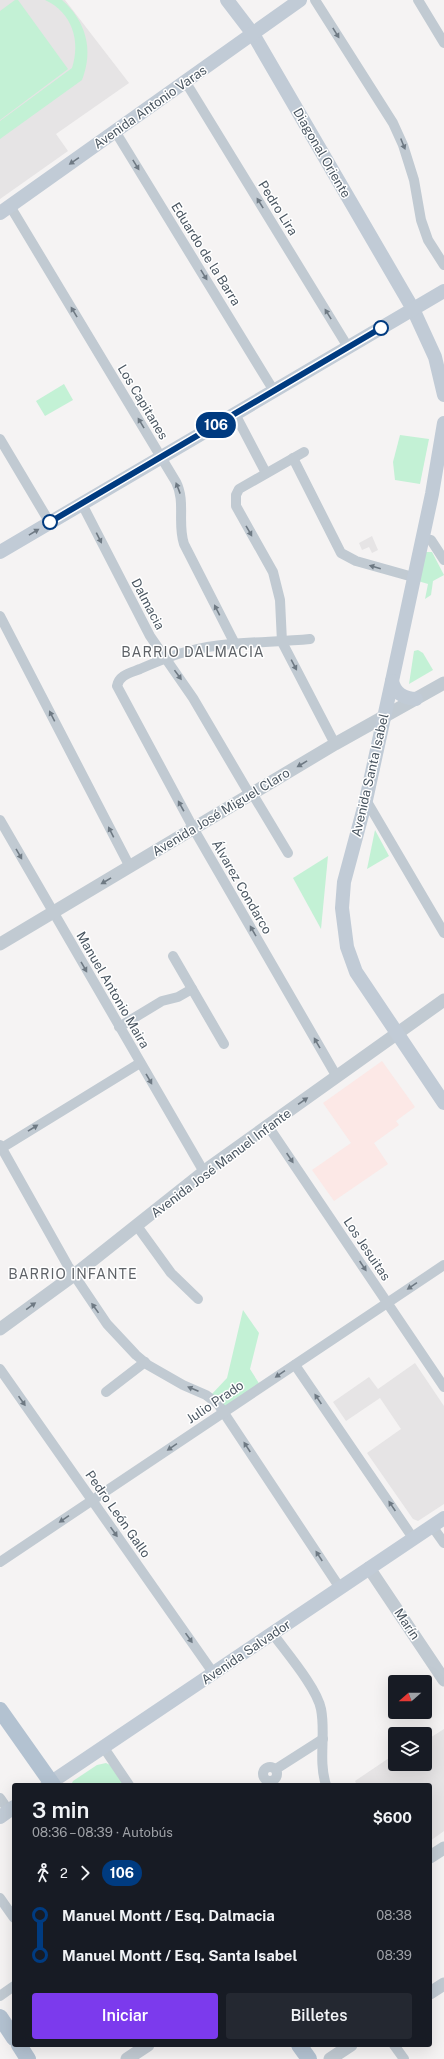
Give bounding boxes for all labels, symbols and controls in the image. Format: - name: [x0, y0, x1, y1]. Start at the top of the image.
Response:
- one-way arrow: [332, 28, 340, 38]
- street label: Avenida Antonio Varas: [91, 62, 209, 152]
- street label: Diagonal Oriente: [290, 106, 354, 200]
- one-way arrow: [400, 139, 406, 151]
- one-way arrow: [68, 157, 79, 165]
- one-way arrow: [132, 159, 139, 171]
- street label: Pedro Lira: [255, 178, 301, 238]
- one-way arrow: [256, 198, 264, 208]
- street label: Eduardo de la Barra: [168, 200, 244, 308]
- one-way arrow: [200, 270, 207, 281]
- one-way arrow: [70, 307, 78, 317]
- one-way arrow: [324, 309, 332, 319]
- unlabelled marker: [373, 320, 389, 336]
- street label: Los Capitanes: [115, 362, 171, 442]
- line badge: 106: [193, 412, 239, 438]
- one-way arrow: [137, 417, 144, 429]
- text: 106: [204, 417, 228, 433]
- one-way arrow: [175, 482, 181, 494]
- unlabelled marker: [42, 514, 58, 530]
- one-way arrow: [246, 525, 253, 537]
- one-way arrow: [28, 529, 40, 536]
- one-way arrow: [96, 533, 103, 544]
- one-way arrow: [369, 564, 381, 570]
- street label: Dalmacia: [128, 576, 168, 632]
- one-way arrow: [214, 604, 220, 615]
- district label: BARRIO DALMACIA: [121, 644, 265, 660]
- one-way arrow: [291, 659, 298, 670]
- one-way arrow: [174, 670, 182, 681]
- one-way arrow: [49, 711, 55, 722]
- street label: Avenida Santa Isabel: [349, 712, 391, 838]
- one-way arrow: [296, 760, 308, 767]
- street label: Avenida José Miguel Claro: [150, 765, 292, 859]
- one-way arrow: [178, 800, 185, 812]
- one-way arrow: [108, 826, 115, 838]
- street label: Álvarez Condarco: [209, 837, 276, 937]
- one-way arrow: [16, 848, 23, 860]
- one-way arrow: [100, 877, 112, 884]
- one-way arrow: [249, 925, 256, 937]
- street label: Manuel Antonio Maira: [74, 929, 152, 1051]
- one-way arrow: [81, 961, 88, 973]
- one-way arrow: [314, 1038, 321, 1049]
- one-way arrow: [146, 1073, 153, 1085]
- one-way arrow: [298, 1097, 308, 1105]
- street label: Avenida José Manuel Infante: [148, 1105, 294, 1221]
- one-way arrow: [27, 1125, 39, 1132]
- one-way arrow: [286, 1153, 294, 1163]
- street label: Los Jesuitas: [340, 1215, 394, 1283]
- one-way arrow: [359, 1261, 367, 1271]
- district label: BARRIO INFANTE: [8, 1266, 138, 1282]
- one-way arrow: [406, 1283, 417, 1290]
- one-way arrow: [26, 1302, 37, 1310]
- one-way arrow: [91, 1302, 99, 1313]
- one-way arrow: [275, 1370, 286, 1378]
- street label: Julio Prado: [184, 1377, 246, 1427]
- one-way arrow: [187, 1386, 199, 1392]
- one-way arrow: [314, 1393, 322, 1404]
- one-way arrow: [18, 1396, 26, 1406]
- one-way arrow: [243, 1442, 251, 1452]
- one-way arrow: [166, 1443, 178, 1450]
- street label: Pedro León Gallo: [82, 1468, 154, 1560]
- one-way arrow: [388, 1501, 396, 1511]
- one-way arrow: [59, 1515, 69, 1523]
- one-way arrow: [110, 1527, 118, 1537]
- one-way arrow: [315, 1550, 323, 1561]
- street label: Marín: [391, 1606, 423, 1642]
- street label: Avenida Salvador: [199, 1617, 293, 1687]
- one-way arrow: [185, 1633, 193, 1644]
- north arrow: [388, 1675, 432, 1719]
- map controls: [388, 1675, 432, 1771]
- button: layers: [388, 1727, 432, 1771]
- text: 3 min: [32, 1797, 89, 1823]
- text: $600: [373, 1809, 412, 1826]
- text: 08:36 – 08:39 · Autobús: [32, 1825, 173, 1840]
- icon: walk: [32, 1862, 54, 1884]
- icon: forward: [74, 1862, 96, 1884]
- text: 106: [110, 1865, 134, 1881]
- text: 2: [60, 1866, 68, 1881]
- text: Manuel Montt / Esq. Dalmacia: [62, 1907, 275, 1924]
- text: 08:38: [376, 1908, 412, 1923]
- text: Manuel Montt / Esq. Santa Isabel: [62, 1947, 297, 1964]
- text: 08:39: [377, 1948, 412, 1963]
- button: Iniciar: [32, 1993, 218, 2039]
- button: Billetes: [226, 1993, 412, 2039]

